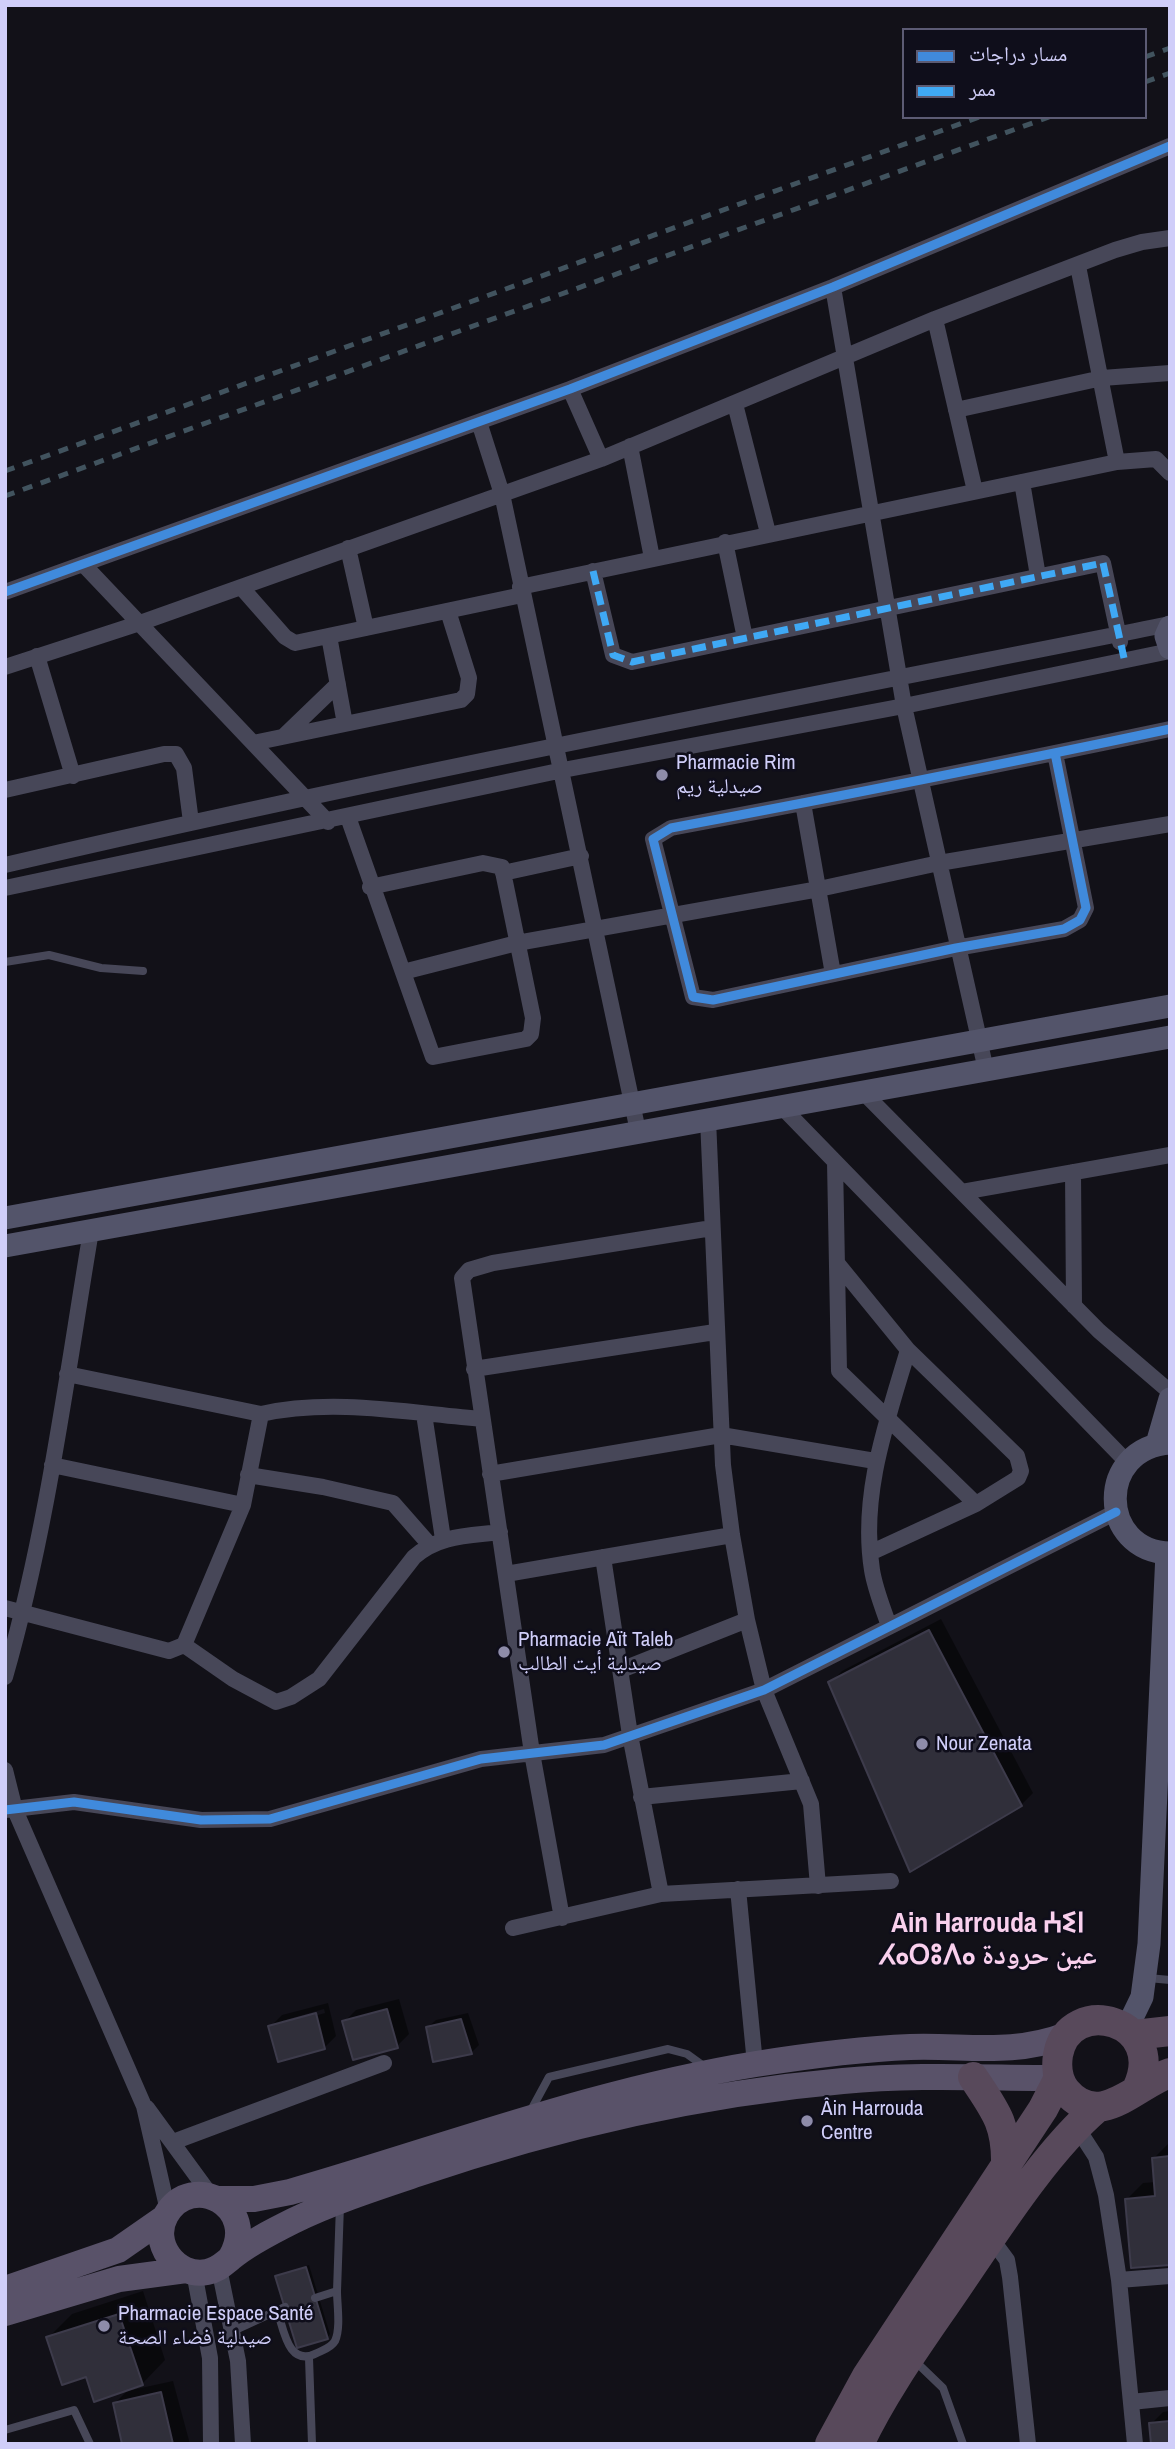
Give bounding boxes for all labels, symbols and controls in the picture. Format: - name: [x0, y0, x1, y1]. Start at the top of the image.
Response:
- legend: [902, 28, 1147, 119]
- text: مسار دراجات: [969, 39, 1067, 68]
- text: ممر: [969, 74, 996, 103]
- place label: Pharmacie Rim صيدلية ريم: [676, 750, 796, 800]
- marker: Pharmacie Rim صيدلية ريم: [654, 767, 670, 783]
- place label: Pharmacie Aït Taleb صيدلية أيت الطالب: [518, 1627, 673, 1677]
- marker: Pharmacie Aït Taleb صيدلية أيت الطالب: [496, 1644, 512, 1660]
- place label: Nour Zenata: [936, 1731, 1032, 1757]
- marker: Nour Zenata: [914, 1736, 930, 1752]
- district label: Ain Harrouda ⵄⵉⵏ ⵃⴰⵔⵓⴷⴰ عين حرودة: [879, 1907, 1097, 1973]
- place label: Âin Harrouda Centre: [821, 2096, 923, 2146]
- marker: Âin Harrouda Centre: [799, 2113, 815, 2129]
- place label: Pharmacie Espace Santé صيدلية فضاء الصحة: [118, 2301, 313, 2351]
- marker: Pharmacie Espace Santé صيدلية فضاء الصحة: [96, 2318, 112, 2334]

